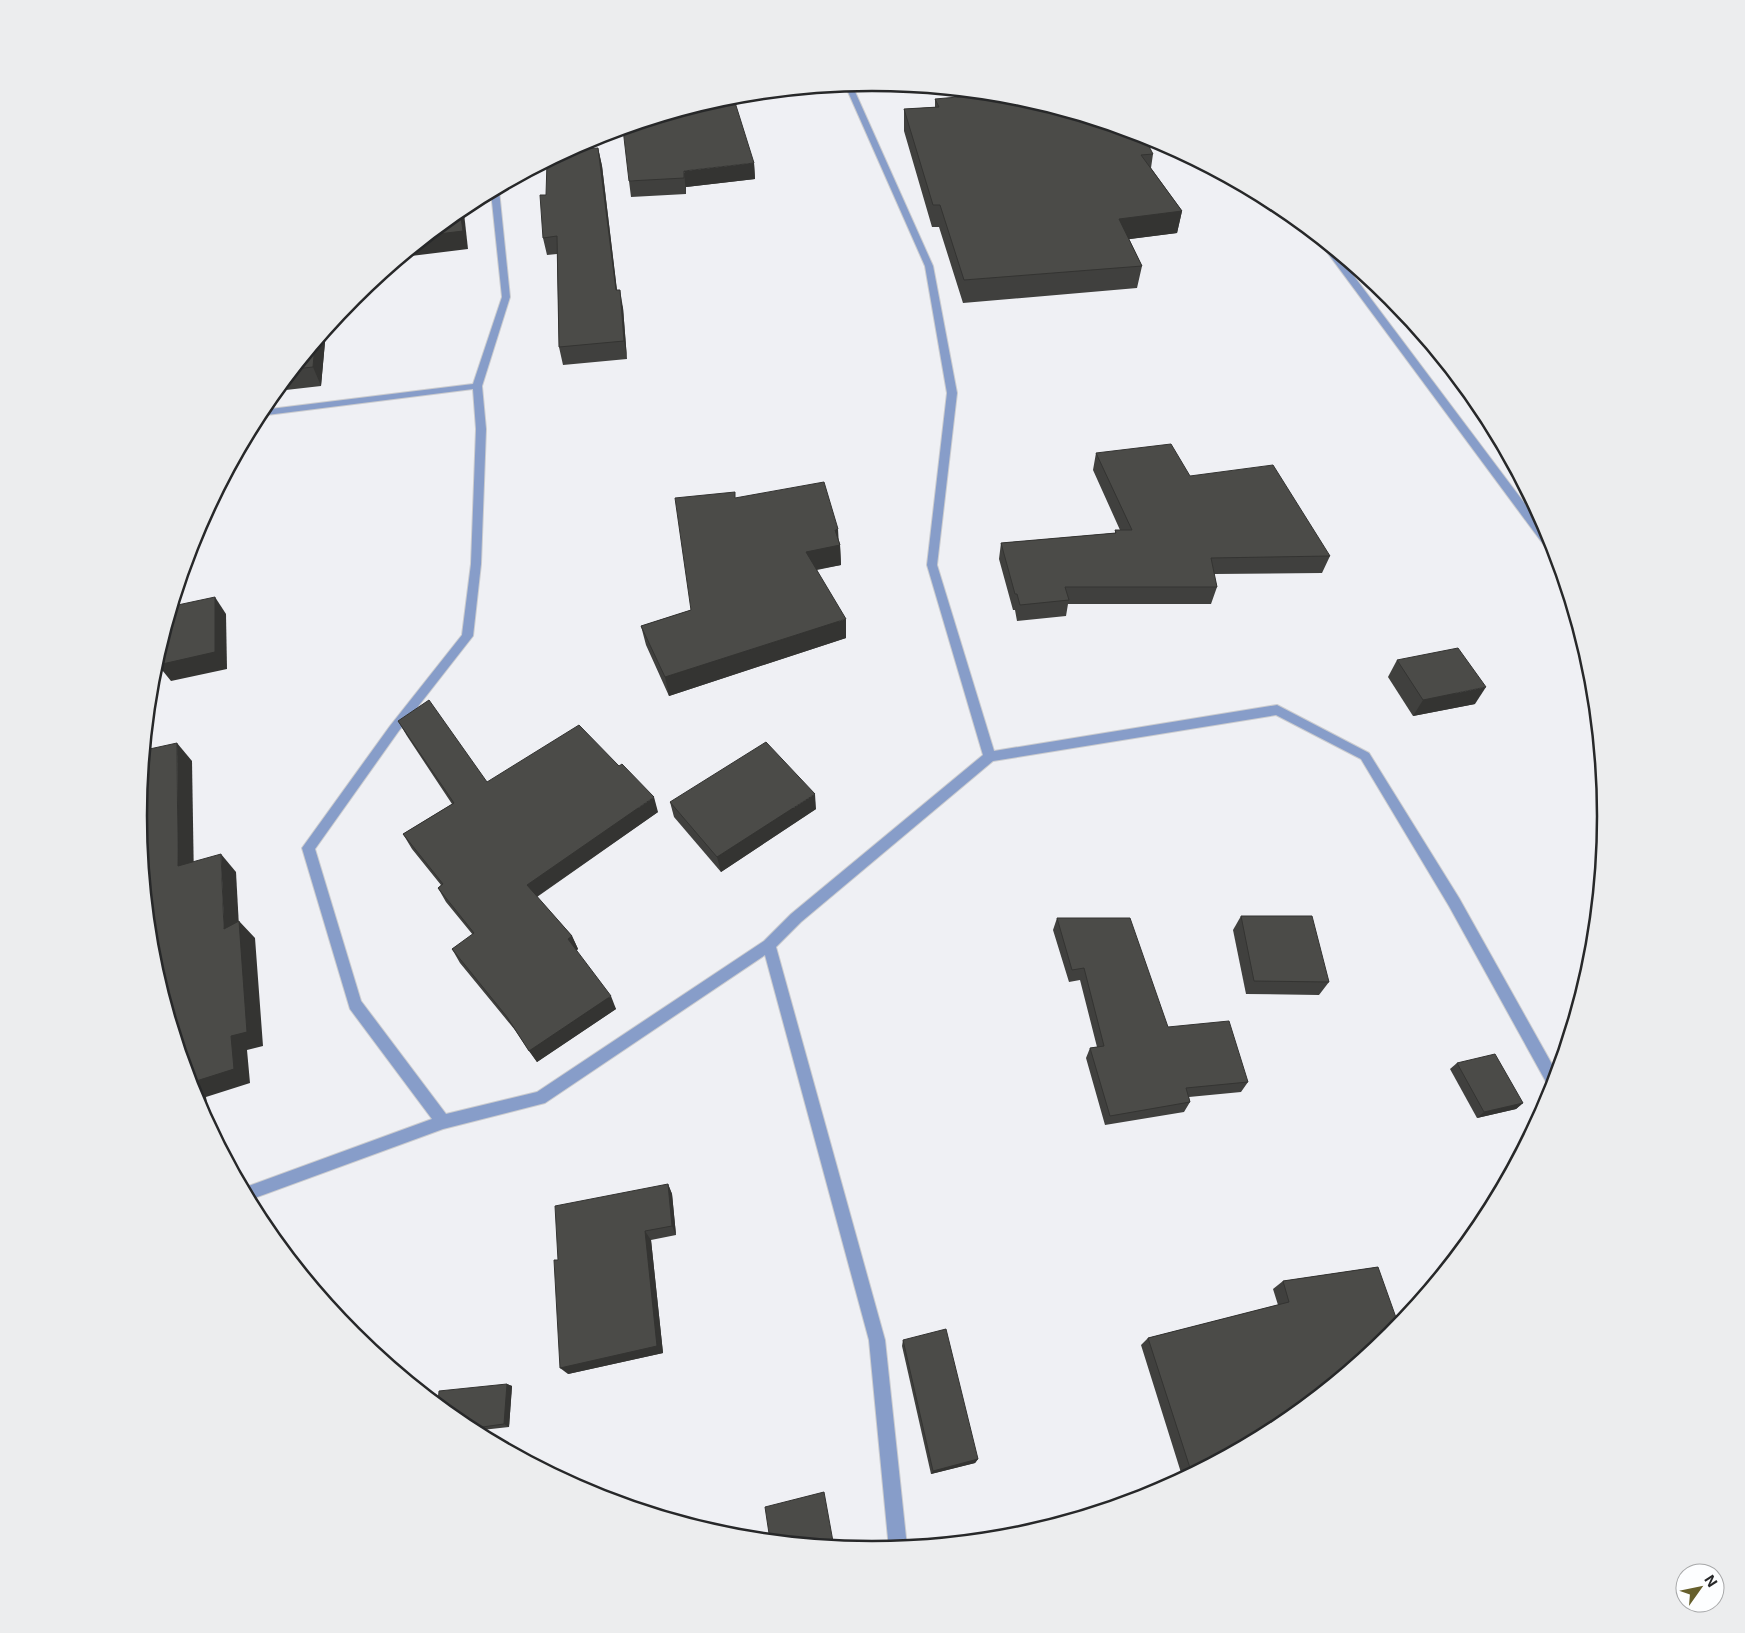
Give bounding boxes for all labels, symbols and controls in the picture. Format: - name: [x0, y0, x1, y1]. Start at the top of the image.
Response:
- north arrow: [1675, 1563, 1725, 1613]
- text: N: [1701, 1572, 1721, 1590]

